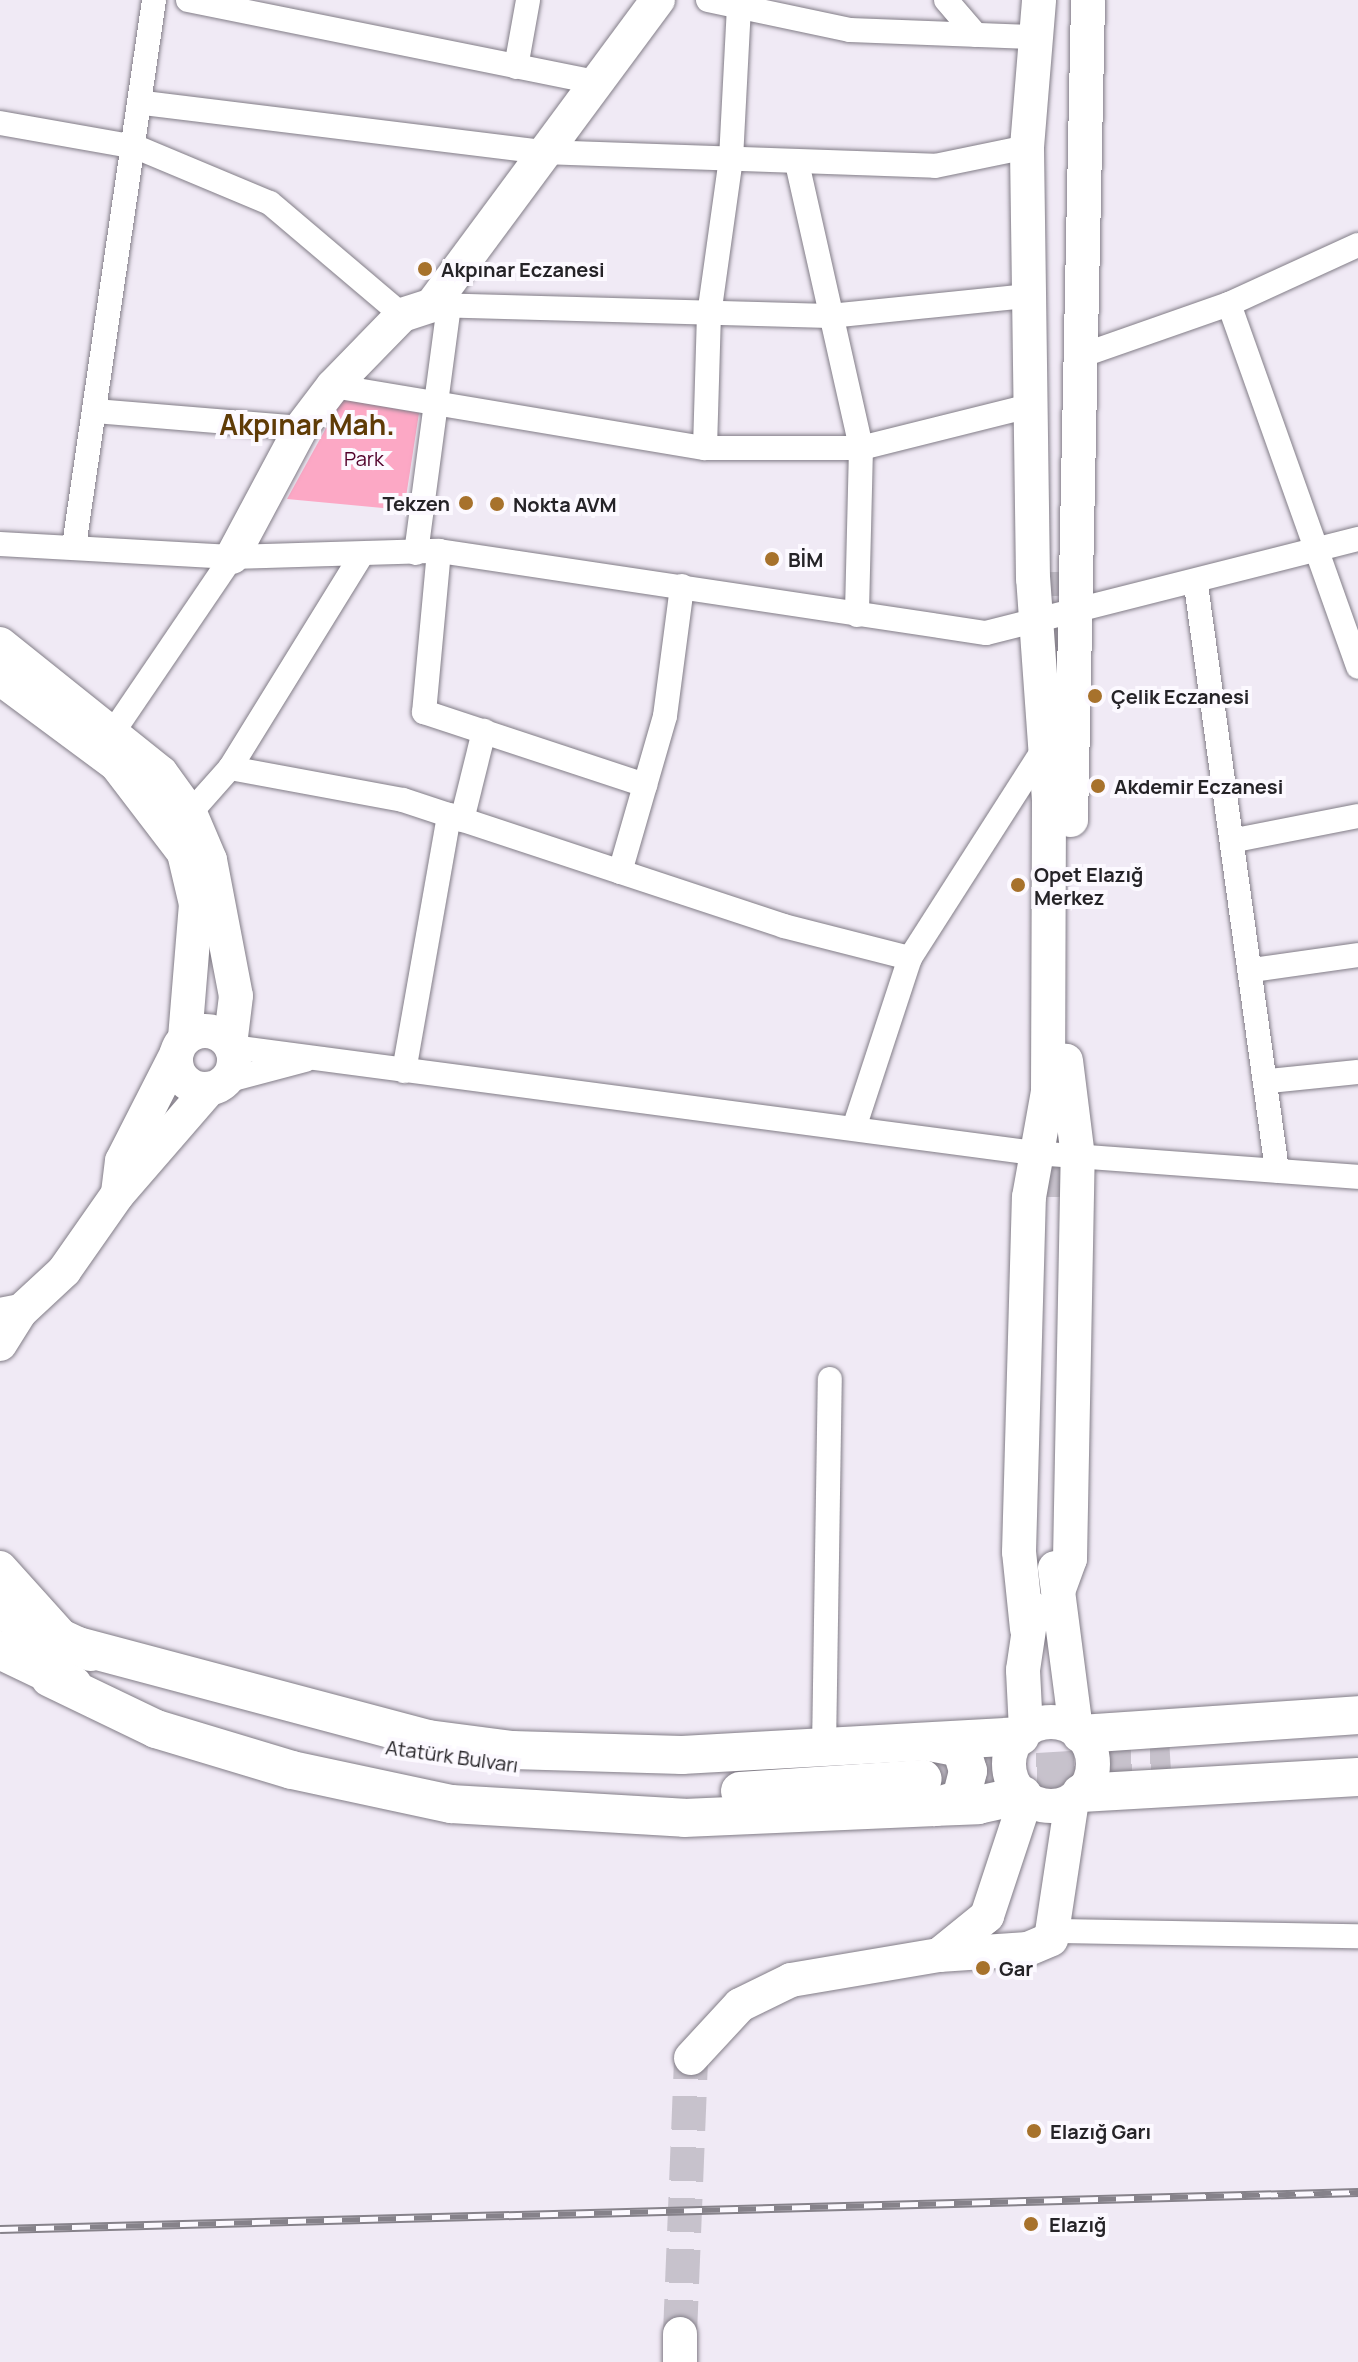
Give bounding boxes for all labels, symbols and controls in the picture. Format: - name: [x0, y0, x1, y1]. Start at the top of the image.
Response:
- place label: Akpınar Eczanesi: [441, 257, 605, 281]
- marker: Akpınar Eczanesi: [416, 260, 434, 278]
- district label: Akpınar Mah.: [219, 407, 395, 441]
- park label: Park: [344, 446, 384, 470]
- place label: Tekzen: [383, 491, 450, 515]
- place label: Nokta AVM: [513, 492, 617, 516]
- marker: Tekzen: [457, 494, 475, 512]
- marker: Nokta AVM: [488, 495, 506, 513]
- place label: BİM: [788, 547, 823, 571]
- marker: BİM: [763, 550, 781, 568]
- place label: Çelik Eczanesi: [1111, 684, 1249, 708]
- marker: Çelik Eczanesi: [1086, 687, 1104, 705]
- place label: Akdemir Eczanesi: [1114, 774, 1283, 798]
- marker: Akdemir Eczanesi: [1089, 777, 1107, 795]
- place label: Opet Elazığ Merkez: [1034, 862, 1143, 909]
- marker: Opet Elazığ Merkez: [1009, 876, 1027, 894]
- street label: Atatürk Bulvarı: [384, 1735, 520, 1777]
- place label: Gar: [999, 1956, 1033, 1980]
- marker: Gar: [974, 1959, 992, 1977]
- place label: Elazığ Garı: [1050, 2119, 1151, 2143]
- marker: Elazığ Garı: [1025, 2122, 1043, 2140]
- place label: Elazığ: [1049, 2212, 1106, 2236]
- marker: Elazığ: [1020, 2213, 1042, 2235]

